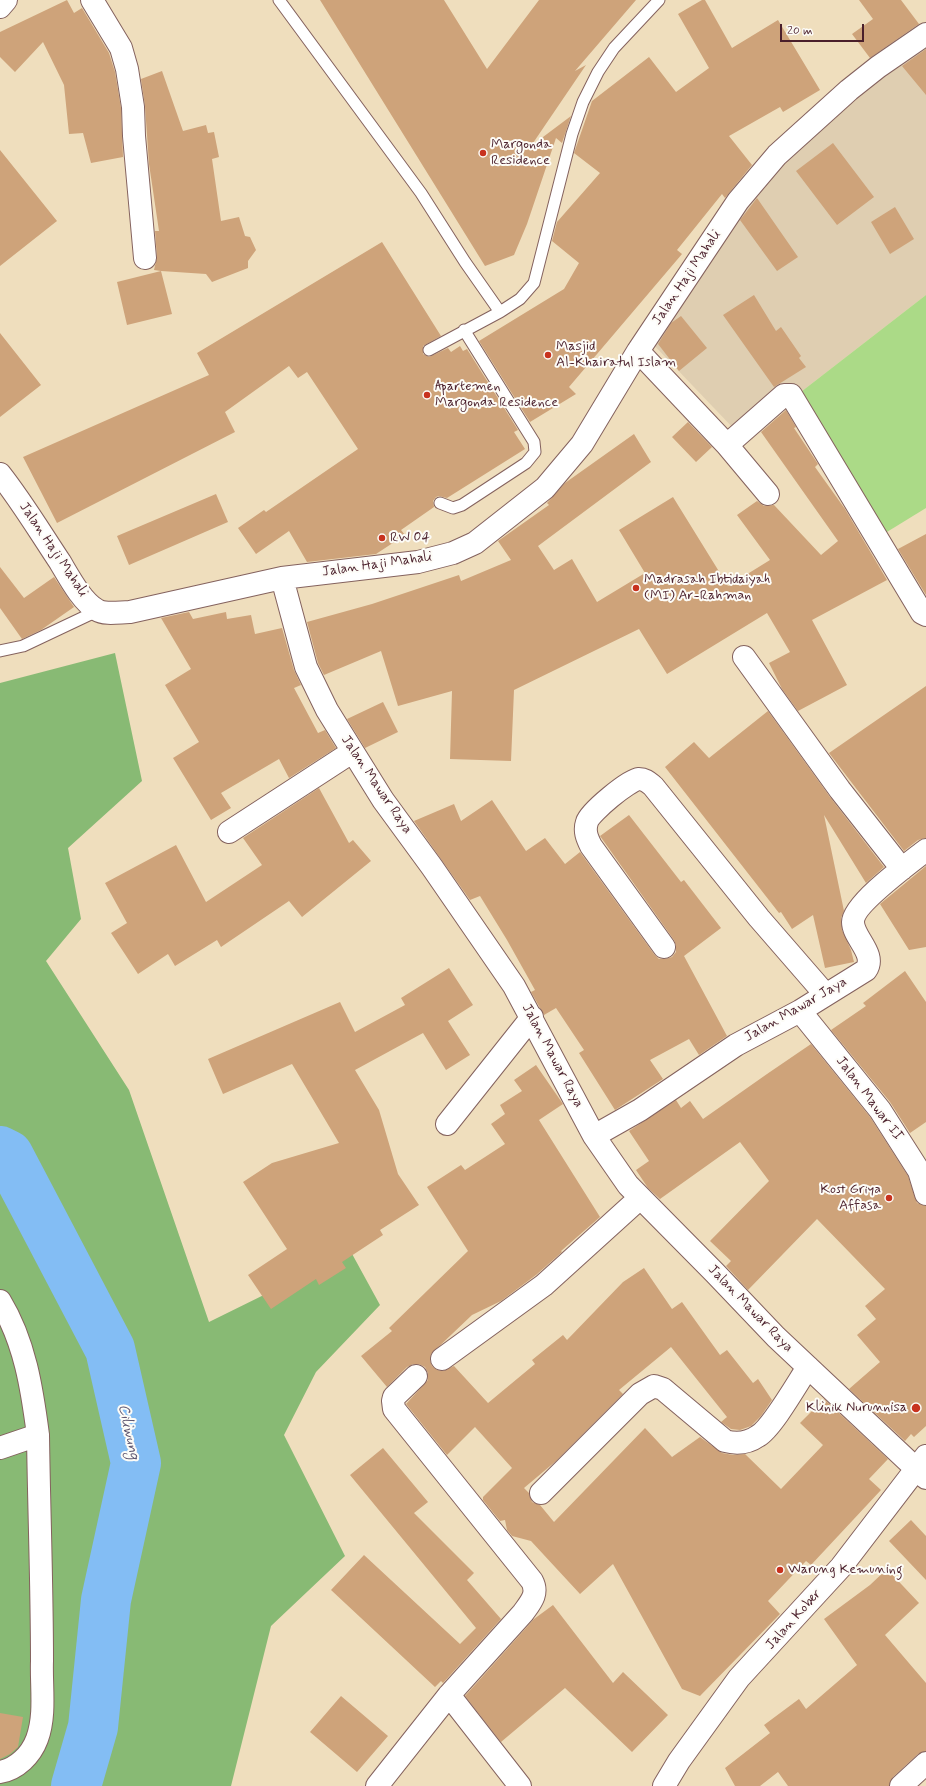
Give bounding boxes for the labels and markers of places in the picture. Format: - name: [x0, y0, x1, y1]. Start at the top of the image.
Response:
- place label: Margonda Residence: [491, 137, 551, 170]
- marker: Margonda Residence: [478, 148, 488, 158]
- place label: Masjid Al-Khairatul Islam: [556, 339, 676, 372]
- marker: Masjid Al-Khairatul Islam: [543, 350, 553, 360]
- place label: Apartemen Margonda Residence: [435, 379, 558, 412]
- marker: Apartemen Margonda Residence: [422, 390, 432, 400]
- place label: RW 04: [390, 530, 430, 546]
- marker: RW 04: [377, 533, 387, 543]
- place label: Madrasah Ibtidaiyah (MI) Ar-Rahman: [644, 572, 770, 604]
- marker: Madrasah Ibtidaiyah (MI) Ar-Rahman: [631, 583, 641, 593]
- place label: Kost Griya Affasa: [820, 1182, 881, 1214]
- marker: Kost Griya Affasa: [884, 1193, 894, 1203]
- place label: Klinik Nurunnisa: [806, 1400, 907, 1416]
- marker: Klinik Nurunnisa: [910, 1402, 922, 1414]
- place label: Warung Kemuning: [788, 1562, 902, 1578]
- marker: Warung Kemuning: [775, 1565, 785, 1575]

